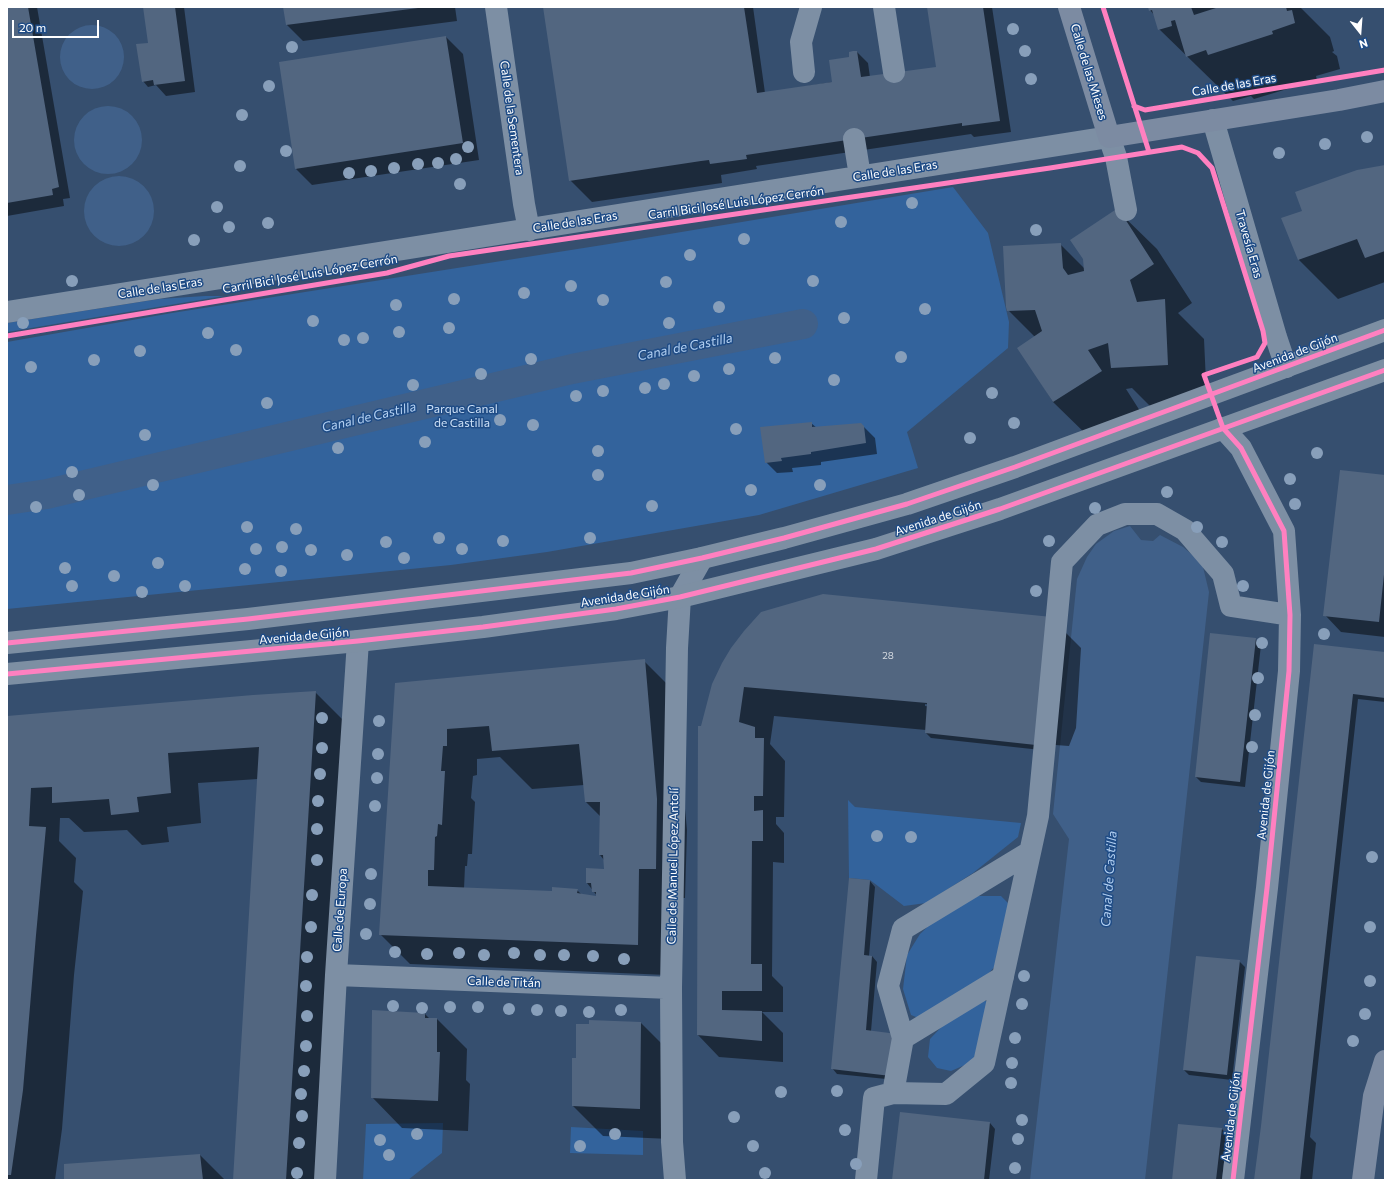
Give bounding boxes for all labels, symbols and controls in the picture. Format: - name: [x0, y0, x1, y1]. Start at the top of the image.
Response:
- scale bar: [14, 12, 101, 38]
- north arrow: [1340, 12, 1380, 52]
- text: 20 m: [19, 20, 46, 34]
- street label: Calle de las Mieses: [1067, 22, 1111, 122]
- text: N: [1358, 37, 1370, 51]
- street label: Calle de la Sementera: [497, 60, 527, 176]
- street label: Calle de las Eras: [1191, 70, 1277, 100]
- street label: Calle de las Eras: [852, 157, 938, 185]
- street label: Carril Bici José Luis López Cerrón: [647, 184, 825, 222]
- street label: Calle de las Eras: [532, 208, 618, 236]
- street label: Travesía Eras: [1232, 208, 1266, 280]
- street label: Carril Bici José Luis López Cerrón: [221, 252, 399, 296]
- street label: Calle de las Eras: [117, 274, 203, 302]
- water label: Canal de Castilla: [636, 330, 734, 364]
- street label: Avenida de Gijón: [1250, 330, 1340, 376]
- water label: Canal de Castilla: [320, 399, 418, 435]
- park label: Parque Canal de Castilla: [426, 402, 498, 430]
- street label: Avenida de Gijón: [893, 497, 983, 539]
- street label: Avenida de Gijón: [579, 582, 671, 610]
- street label: Avenida de Gijón: [258, 625, 350, 647]
- house number: 28: [882, 650, 894, 662]
- street label: Avenida de Gijón: [1254, 749, 1278, 841]
- street label: Calle de Manuel López Antolí: [664, 788, 682, 944]
- water label: Canal de Castilla: [1098, 830, 1120, 928]
- street label: Calle de Europa: [330, 868, 350, 952]
- street label: Calle de Titán: [467, 974, 541, 990]
- street label: Avenida de Gijón: [1218, 1071, 1244, 1163]

